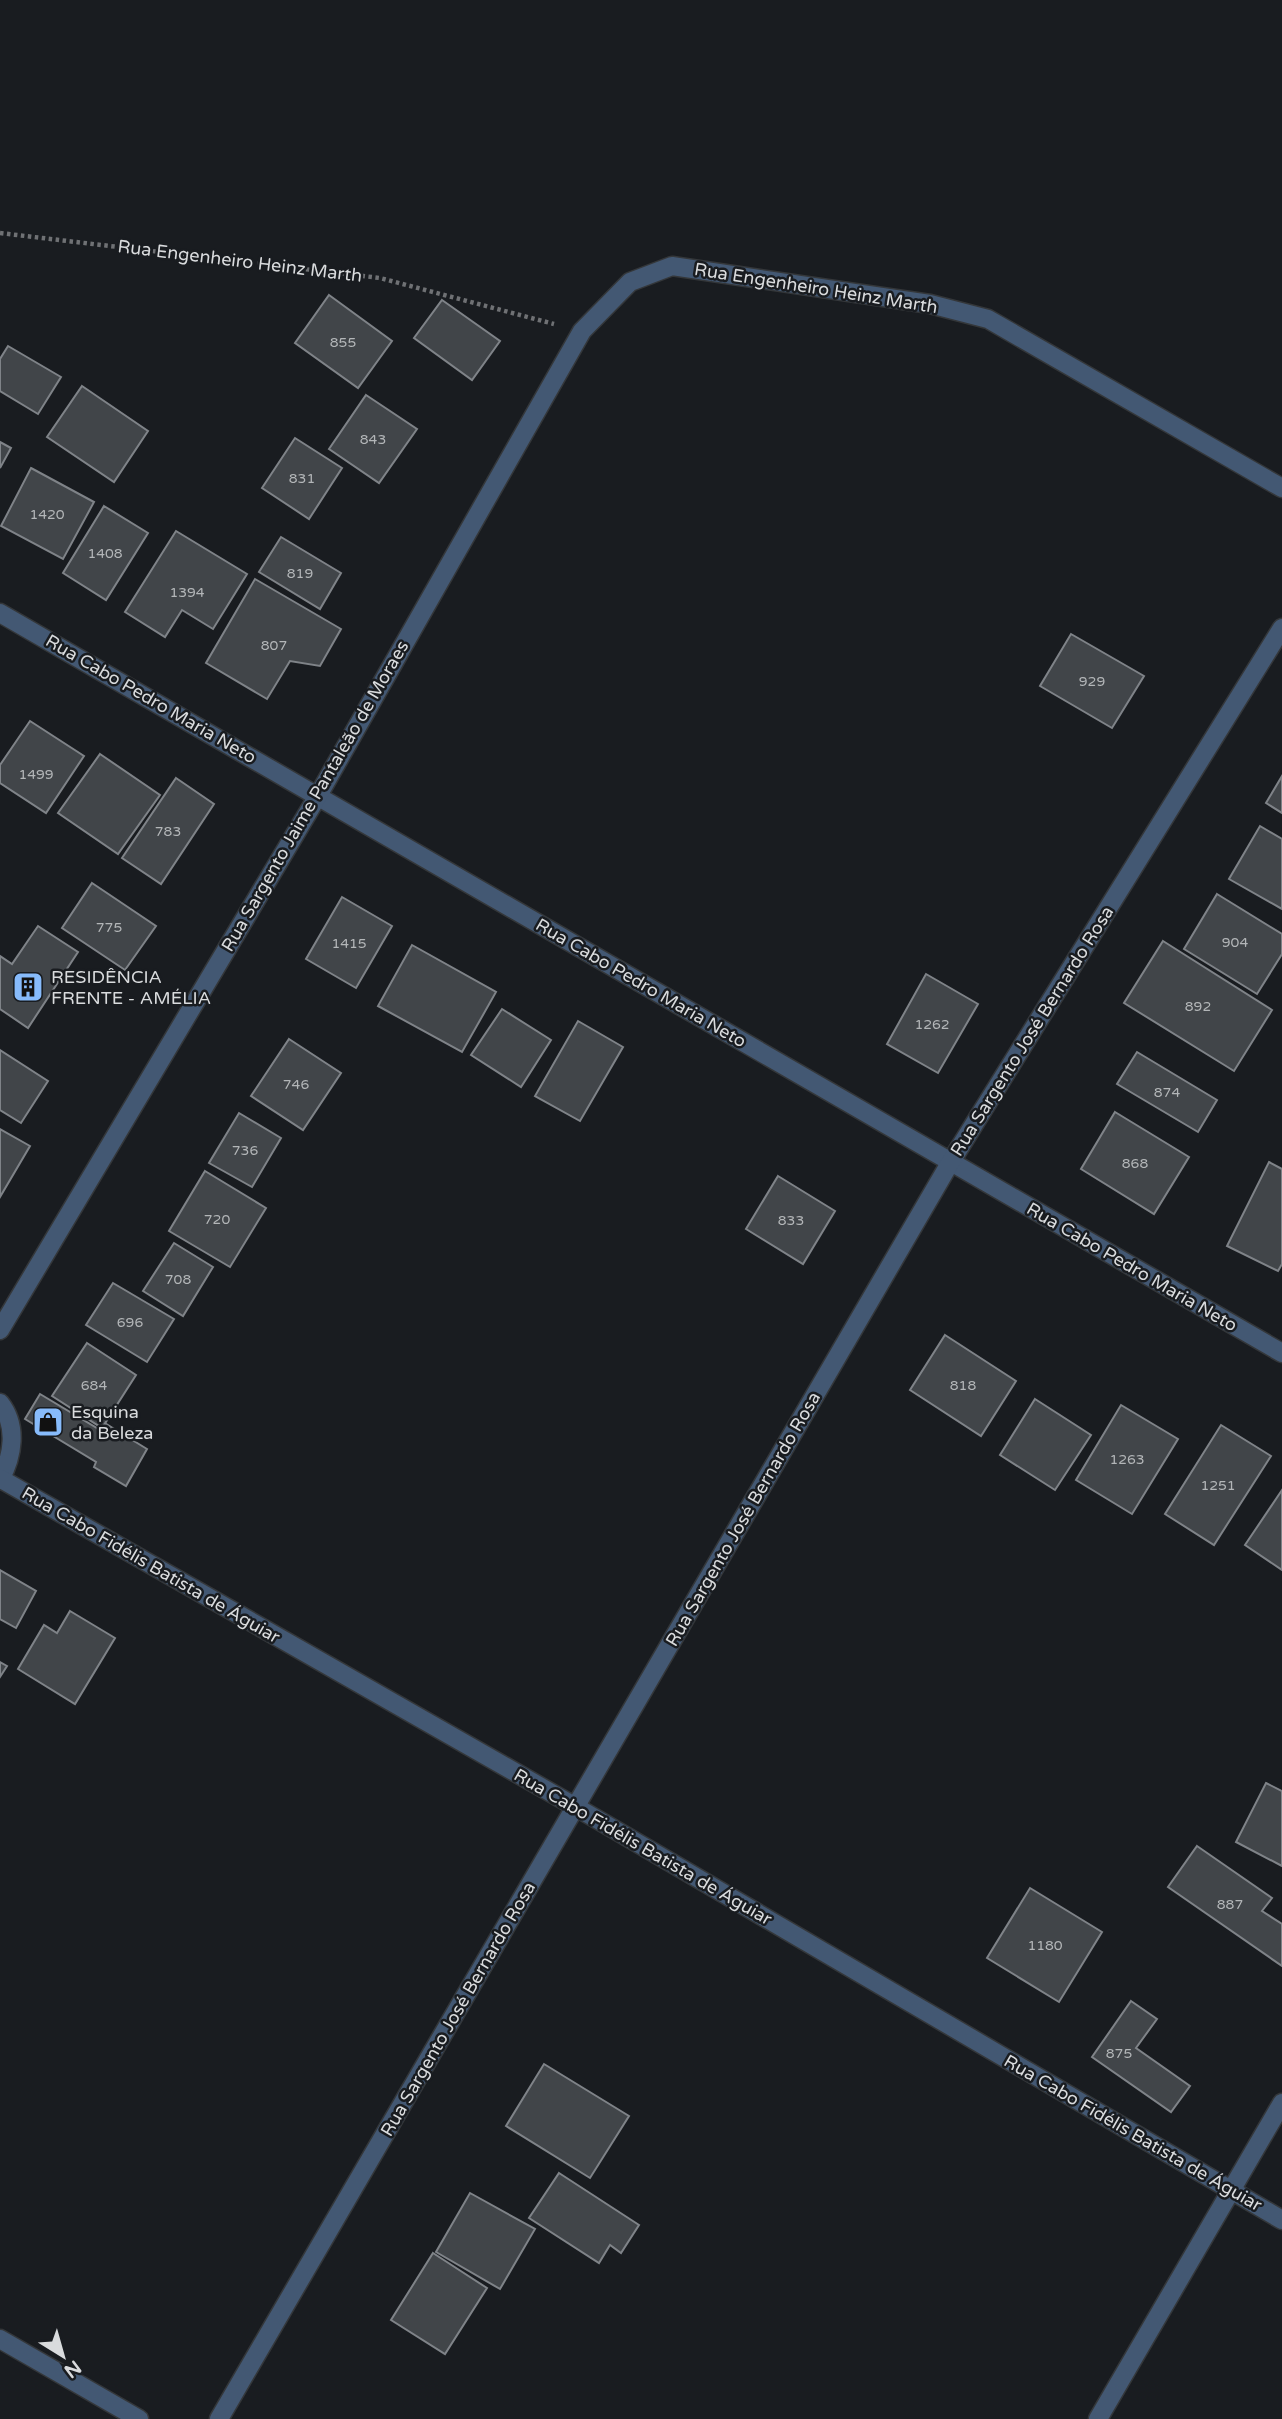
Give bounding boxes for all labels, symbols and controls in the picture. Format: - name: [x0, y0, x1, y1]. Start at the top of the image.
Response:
- street label: Rua Engenheiro Heinz Marth: [117, 235, 363, 287]
- street label: Rua Engenheiro Heinz Marth: [693, 258, 939, 318]
- house number: 855: [330, 334, 356, 351]
- house number: 843: [360, 431, 386, 448]
- house number: 831: [289, 470, 315, 487]
- house number: 1420: [29, 506, 65, 523]
- house number: 1408: [87, 545, 123, 562]
- house number: 819: [287, 565, 313, 582]
- house number: 1394: [169, 584, 205, 601]
- street label: Rua Cabo Pedro Maria Neto: [42, 630, 260, 768]
- street label: Rua Sargento Jaime Pantaleão de Moraes: [217, 637, 413, 955]
- house number: 807: [261, 637, 287, 654]
- house number: 929: [1079, 673, 1105, 690]
- house number: 1499: [18, 766, 54, 783]
- house number: 783: [155, 823, 181, 840]
- street label: Rua Sargento José Bernardo Rosa: [946, 902, 1118, 1160]
- street label: Rua Cabo Pedro Maria Neto: [532, 914, 750, 1052]
- house number: 775: [96, 919, 122, 936]
- house number: 904: [1222, 934, 1248, 951]
- house number: 1415: [331, 935, 367, 952]
- place label: RESIDÊNCIA FRENTE - AMÉLIA: [51, 966, 211, 1009]
- building icon: RESIDÊNCIA FRENTE - AMÉLIA: [11, 970, 45, 1004]
- house number: 892: [1185, 998, 1211, 1015]
- house number: 1262: [914, 1016, 950, 1033]
- house number: 746: [283, 1076, 309, 1093]
- house number: 874: [1154, 1084, 1180, 1101]
- house number: 736: [232, 1142, 258, 1159]
- house number: 868: [1122, 1155, 1148, 1172]
- street label: Rua Cabo Pedro Maria Neto: [1023, 1198, 1241, 1336]
- house number: 720: [204, 1211, 230, 1228]
- house number: 833: [778, 1212, 804, 1229]
- house number: 708: [165, 1271, 191, 1288]
- house number: 696: [117, 1314, 143, 1331]
- house number: 684: [81, 1377, 107, 1394]
- house number: 818: [950, 1377, 976, 1394]
- street label: Rua Sargento José Bernardo Rosa: [661, 1388, 825, 1650]
- place label: Esquina da Beleza: [71, 1401, 153, 1444]
- shop icon: Esquina da Beleza: [31, 1405, 65, 1439]
- house number: 1263: [1109, 1451, 1145, 1468]
- house number: 1251: [1200, 1477, 1236, 1494]
- street label: Rua Cabo Fidélis Batista de Águiar: [18, 1482, 284, 1648]
- street label: Rua Cabo Fidélis Batista de Águiar: [510, 1764, 776, 1930]
- street label: Rua Sargento José Bernardo Rosa: [376, 1878, 540, 2140]
- house number: 887: [1217, 1896, 1243, 1913]
- house number: 1180: [1027, 1937, 1063, 1954]
- house number: 875: [1106, 2045, 1132, 2062]
- street label: Rua Cabo Fidélis Batista de Águiar: [1000, 2050, 1266, 2216]
- north arrow: [28, 2321, 98, 2391]
- text: N: [60, 2355, 85, 2382]

